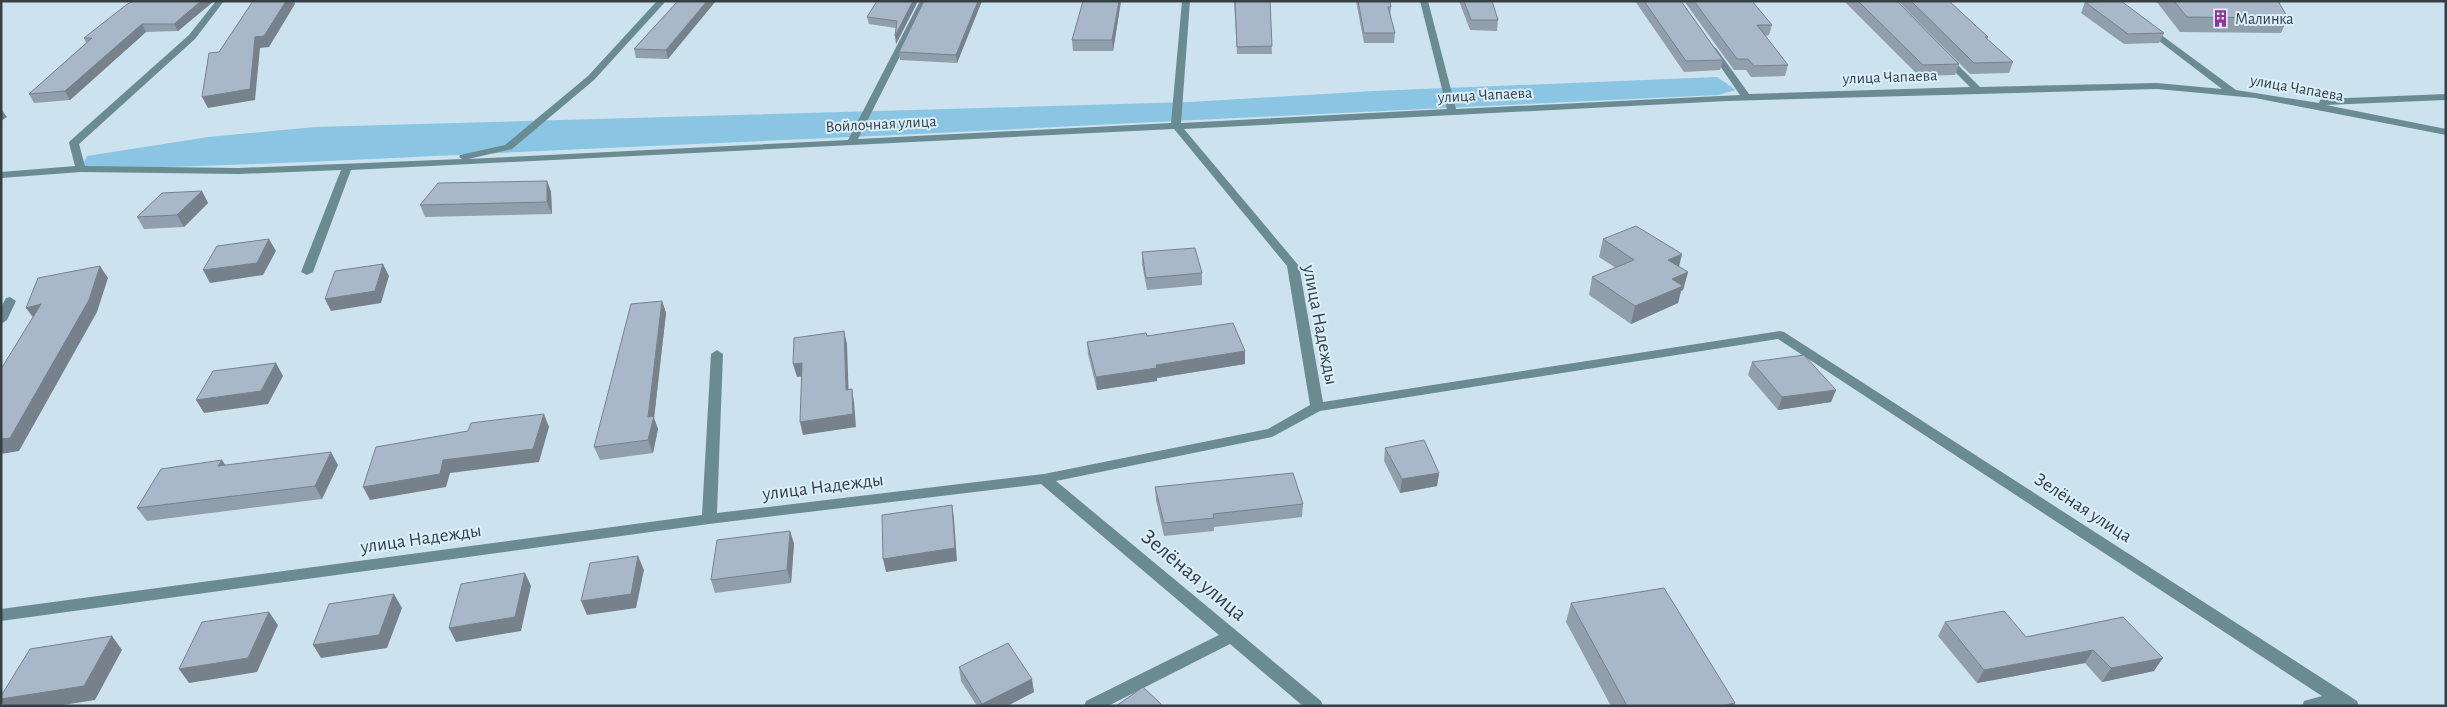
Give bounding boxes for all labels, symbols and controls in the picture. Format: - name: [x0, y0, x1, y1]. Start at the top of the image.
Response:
- building icon: Малинка: [2211, 9, 2231, 29]
- place label: Малинка: [2235, 11, 2294, 27]
- street label: улица Чапаева: [1841, 67, 1938, 88]
- street label: улица Чапаева: [2248, 72, 2345, 105]
- street label: улица Чапаева: [1436, 85, 1533, 107]
- street label: Войлочная улица: [825, 113, 937, 136]
- street label: улица Надежды: [1299, 262, 1341, 387]
- street label: улица Надежды: [760, 470, 885, 504]
- street label: Зелёная улица: [2031, 470, 2135, 547]
- street label: улица Надежды: [358, 521, 483, 557]
- street label: Зелёная улица: [1137, 525, 1251, 625]

